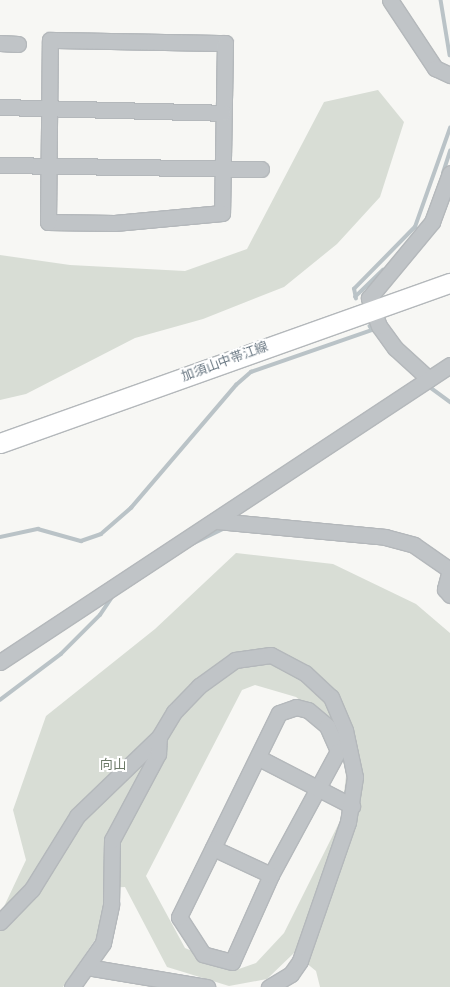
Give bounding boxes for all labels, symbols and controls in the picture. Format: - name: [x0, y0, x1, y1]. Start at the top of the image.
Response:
- street label: 加須山中帯江線: [180, 339, 270, 385]
- park label: 向山: [100, 757, 126, 773]

